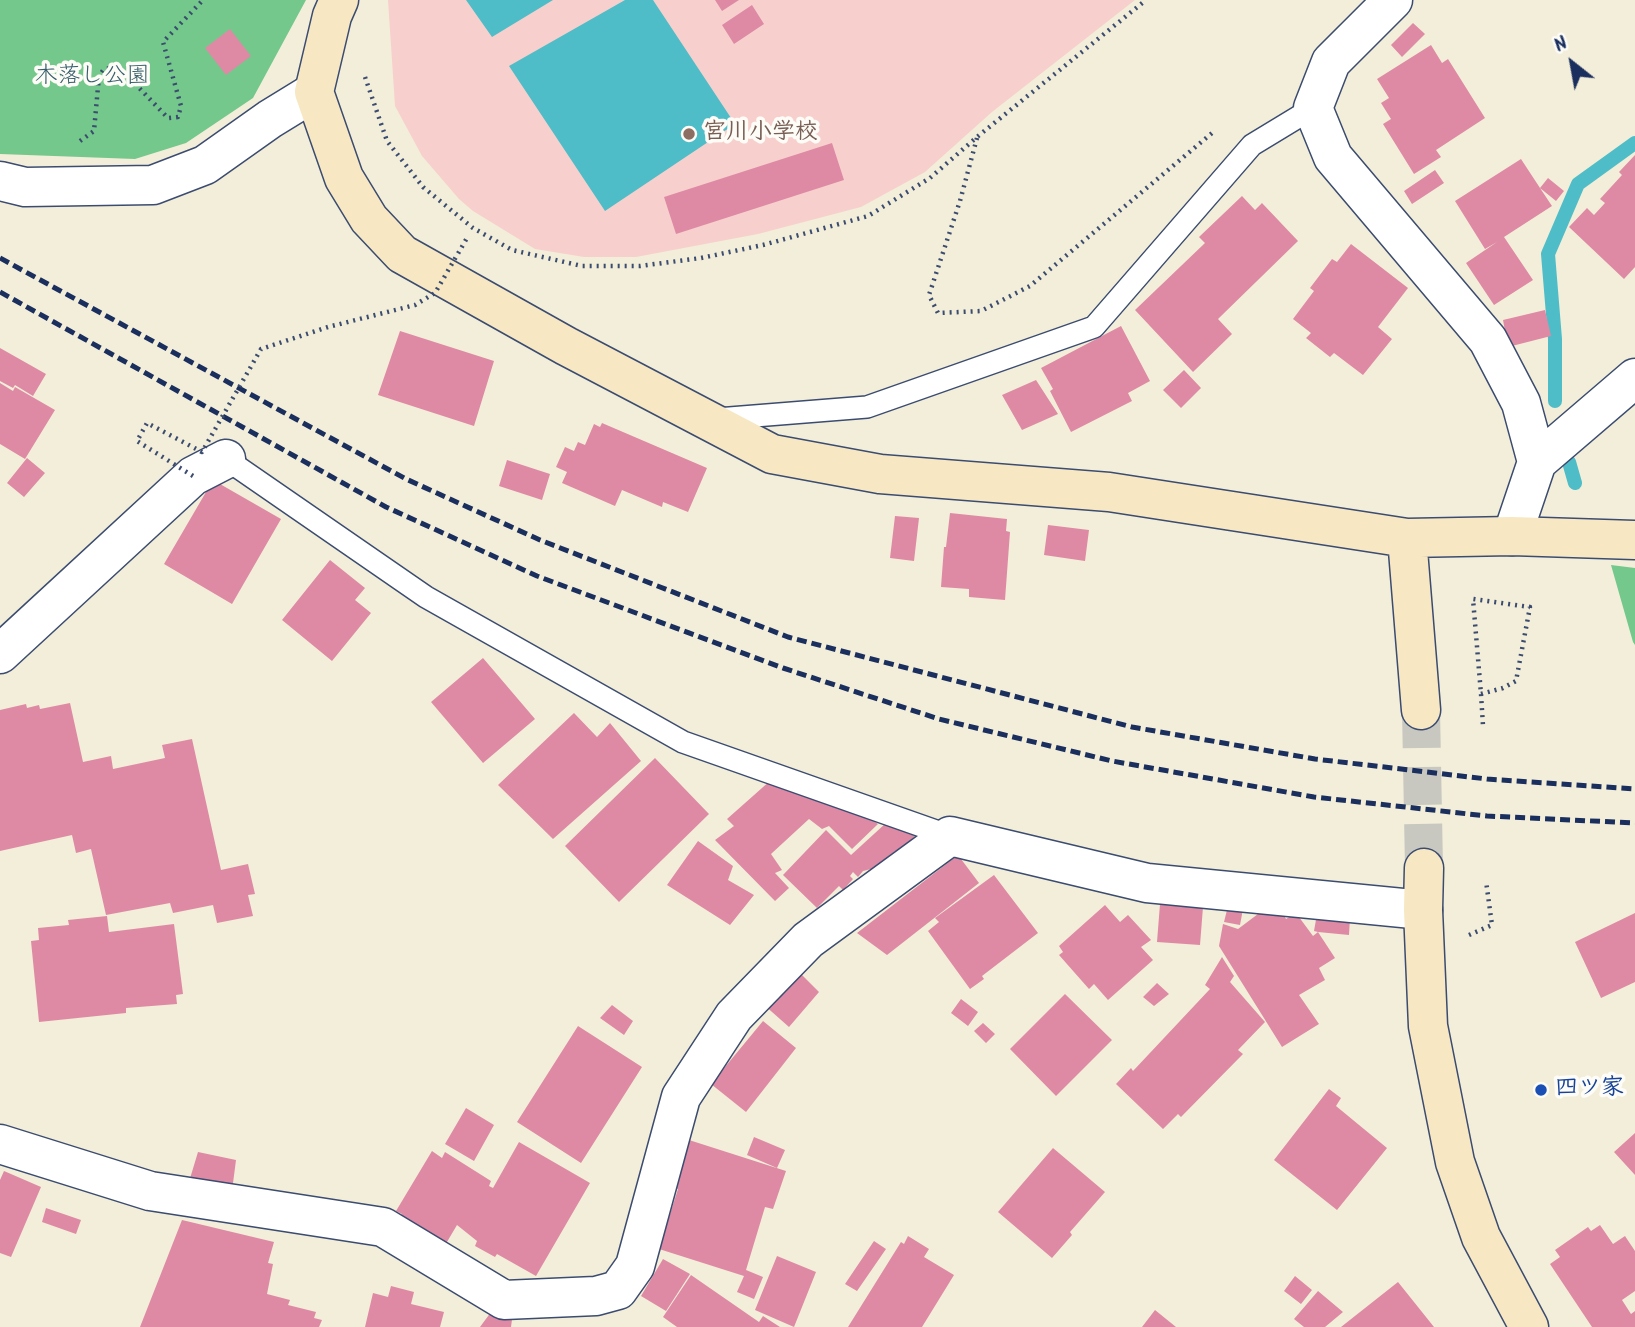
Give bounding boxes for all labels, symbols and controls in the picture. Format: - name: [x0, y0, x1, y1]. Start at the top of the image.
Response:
- north arrow: [1537, 28, 1607, 98]
- text: N: [1548, 29, 1574, 61]
- park label: 木落し公園: [35, 64, 149, 92]
- place label: 宮川小学校: [703, 120, 818, 148]
- marker: 宮川小学校: [681, 126, 697, 142]
- place label: 四ツ家: [1555, 1076, 1624, 1104]
- marker: 四ツ家: [1533, 1082, 1549, 1098]

